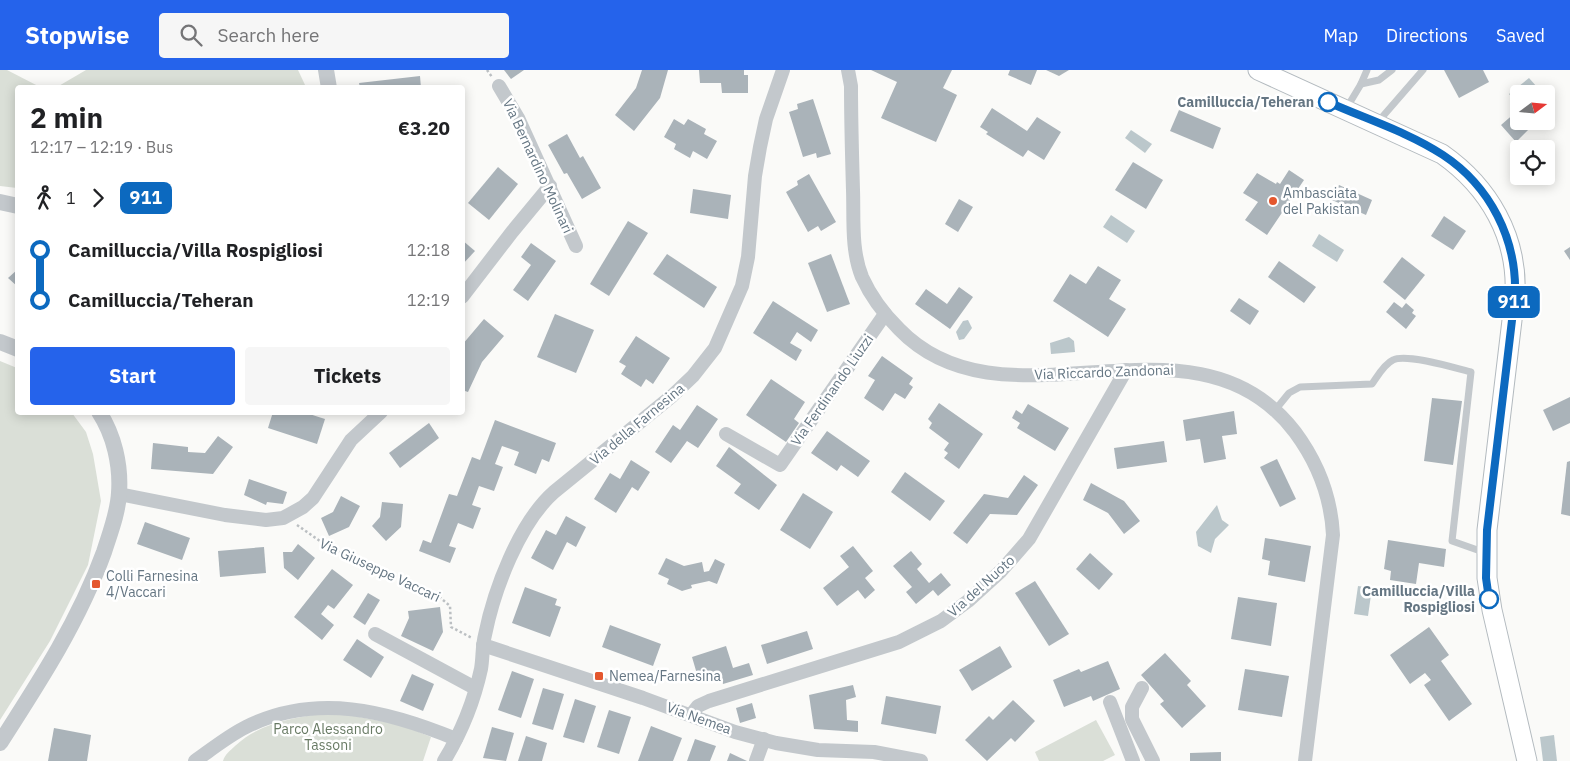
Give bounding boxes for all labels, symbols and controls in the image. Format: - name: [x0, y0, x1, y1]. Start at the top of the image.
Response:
- search box: [159, 13, 509, 58]
- text: Stopwise: [25, 19, 129, 51]
- icon: search: [177, 21, 205, 49]
- text: Search here: [217, 23, 319, 47]
- text: Map: [1323, 24, 1358, 47]
- text: Directions: [1386, 24, 1468, 47]
- text: Saved: [1496, 24, 1545, 47]
- north arrow: [1510, 85, 1555, 130]
- map controls: [1510, 85, 1555, 185]
- marker: Camilluccia/Teheran: [1318, 92, 1338, 112]
- place label: Camilluccia/Teheran: [1177, 93, 1314, 111]
- street label: Via Bernardino Molinari: [499, 96, 577, 236]
- text: 2 min: [30, 99, 103, 136]
- text: €3.20: [398, 116, 450, 140]
- text: 12:17 – 12:19 · Bus: [30, 137, 173, 157]
- button: locate: [1510, 140, 1555, 185]
- icon: walk: [30, 184, 58, 212]
- icon: forward: [84, 184, 112, 212]
- place label: Ambasciata del Pakistan: [1283, 184, 1360, 218]
- text: 911: [130, 186, 162, 209]
- text: 1: [66, 188, 76, 208]
- marker: Ambasciata del Pakistan: [1267, 195, 1279, 207]
- text: Camilluccia/Villa Rospigliosi: [68, 238, 323, 262]
- text: 12:18: [407, 240, 450, 260]
- line badge: 911: [1485, 286, 1543, 318]
- text: Camilluccia/Teheran: [68, 288, 254, 312]
- text: 12:19: [407, 290, 450, 310]
- text: 911: [1498, 290, 1530, 313]
- street label: Via Ferdinando Liuzzi: [787, 331, 877, 449]
- button: Start: [30, 347, 235, 405]
- button: Tickets: [245, 347, 450, 405]
- street label: Via Riccardo Zandonai: [1034, 361, 1174, 383]
- street label: Via della Farnesina: [586, 379, 688, 469]
- street label: Via Giuseppe Vaccari: [317, 534, 443, 606]
- street label: Via del Nuoto: [944, 551, 1018, 621]
- place label: Colli Farnesina 4/Vaccari: [106, 567, 199, 601]
- marker: Colli Farnesina 4/Vaccari: [90, 578, 102, 590]
- place label: Camilluccia/Villa Rospigliosi: [1362, 582, 1475, 616]
- marker: Camilluccia/Villa Rospigliosi: [1479, 589, 1499, 609]
- place label: Nemea/Farnesina: [609, 667, 721, 685]
- marker: Nemea/Farnesina: [593, 670, 605, 682]
- street label: Via Nemea: [664, 698, 734, 738]
- park label: Parco Alessandro Tassoni: [273, 720, 383, 754]

